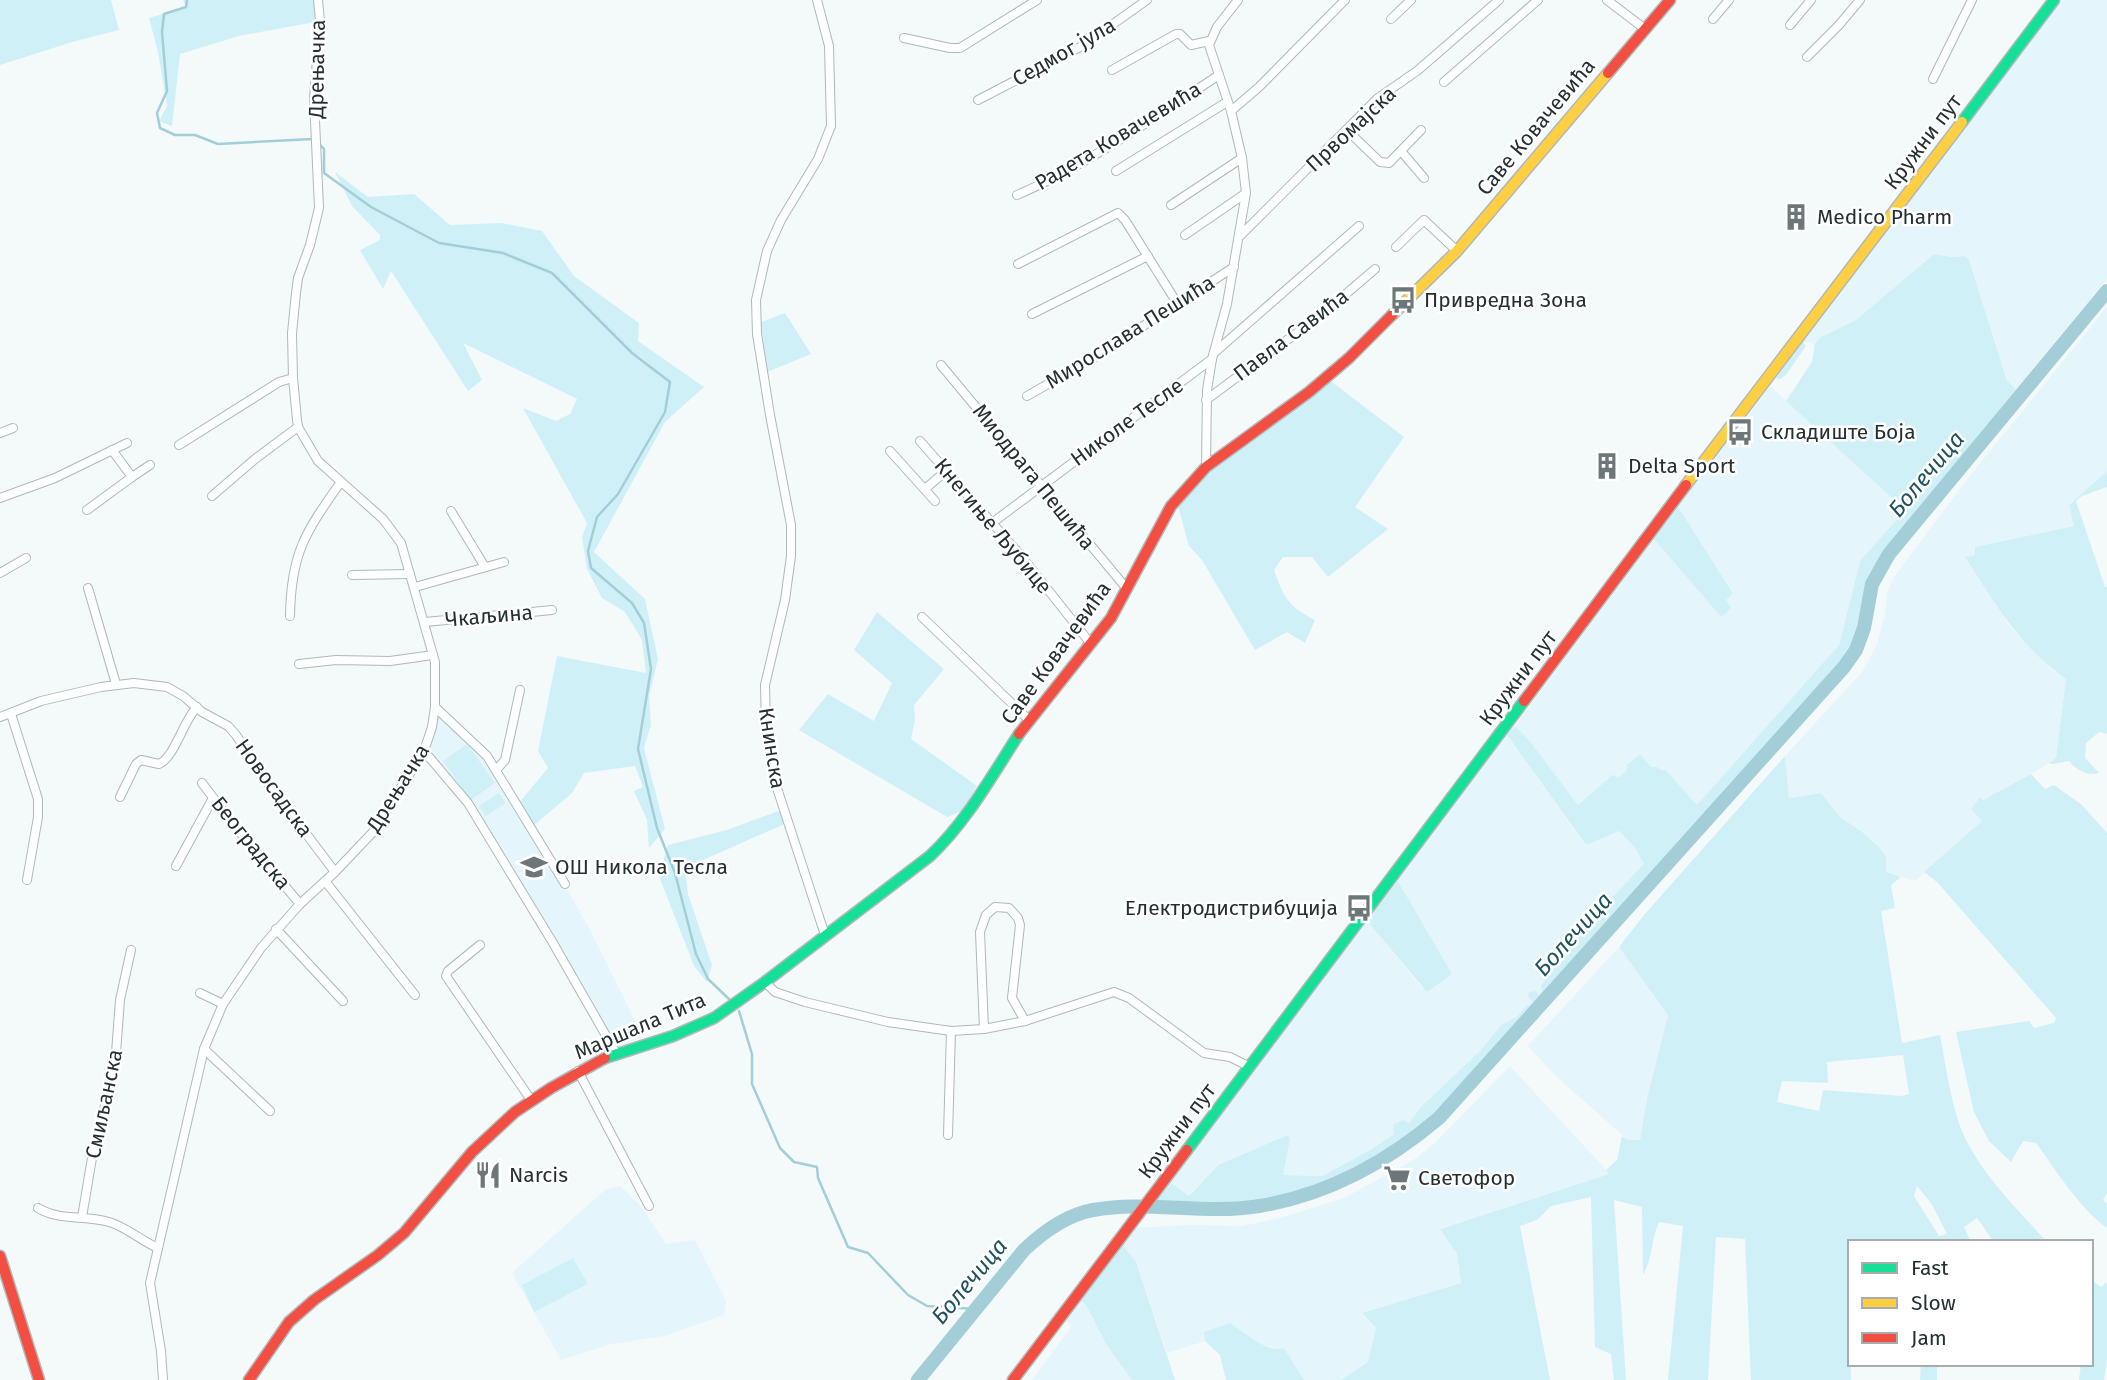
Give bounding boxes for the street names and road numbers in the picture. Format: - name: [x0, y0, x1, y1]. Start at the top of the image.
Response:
- street label: Седмог јула: [1008, 12, 1120, 92]
- street label: Дрењачка: [303, 19, 331, 120]
- street label: Саве Ковачевића: [1471, 53, 1601, 201]
- street label: Радета Ковачевића: [1030, 76, 1206, 196]
- street label: Првомајска: [1300, 81, 1402, 177]
- street label: Кружни пут: [1879, 89, 1968, 195]
- street label: Мирослава Пешића: [1041, 269, 1219, 395]
- street label: Павла Савића: [1228, 283, 1354, 387]
- street label: Николе Тесле: [1065, 372, 1189, 472]
- street label: Миодрага Пешића: [967, 399, 1101, 555]
- street label: Кнегиње Љубице: [929, 453, 1057, 599]
- street label: Саве Ковачевића: [995, 576, 1117, 730]
- street label: Чкаљина: [444, 599, 534, 633]
- street label: Кружни пут: [1474, 625, 1563, 731]
- street label: Книнска: [753, 706, 791, 790]
- street label: Новосадска: [230, 734, 318, 842]
- street label: Дрењачка: [360, 739, 435, 838]
- street label: Београдска: [206, 791, 296, 895]
- street label: Маршала Тита: [570, 987, 710, 1065]
- street label: Смиљанска: [80, 1047, 128, 1161]
- street label: Кружни пут: [1133, 1078, 1222, 1184]

